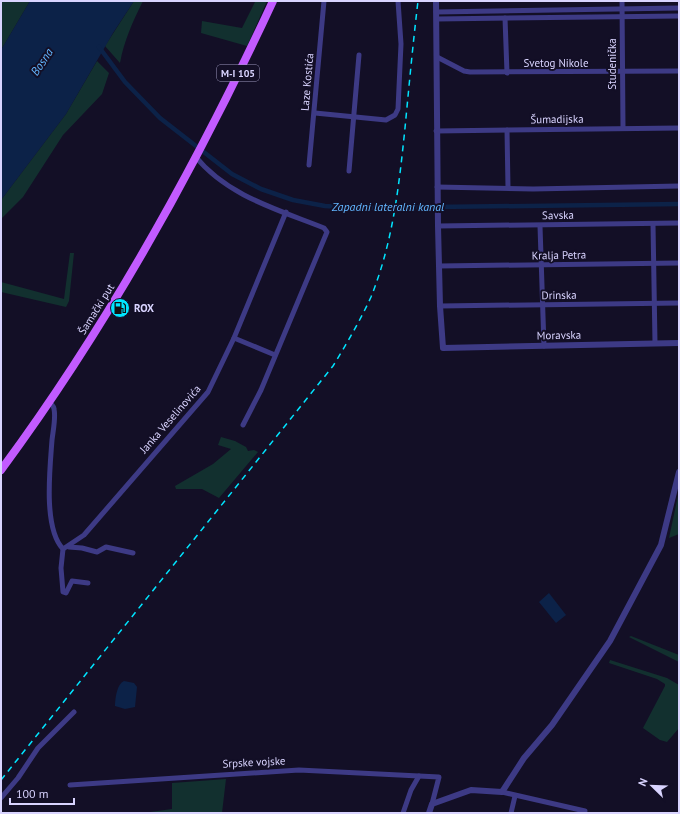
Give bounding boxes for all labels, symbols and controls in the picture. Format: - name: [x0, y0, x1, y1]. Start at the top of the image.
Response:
- street label: Studenička: [605, 38, 619, 90]
- water label: Bosna: [27, 45, 56, 78]
- street label: Laze Kostića: [297, 53, 317, 111]
- street label: Svetog Nikole: [523, 56, 589, 70]
- road number: M-I 105: [217, 65, 259, 81]
- street label: Šumadijska: [530, 112, 584, 126]
- water label: Zapadni lateralni kanal: [331, 199, 445, 214]
- street label: Savska: [542, 208, 574, 222]
- street label: Kralja Petra: [532, 248, 586, 262]
- street label: Šamački put: [75, 281, 117, 337]
- street label: Drinska: [541, 288, 577, 302]
- fuel station icon: ROX: [109, 297, 131, 319]
- place label: ROX: [134, 301, 154, 315]
- street label: Moravska: [537, 328, 581, 342]
- street label: Janka Veselinovića: [136, 382, 204, 457]
- street label: Srpske vojske: [222, 753, 286, 771]
- north arrow: [632, 766, 672, 806]
- text: N: [635, 776, 651, 788]
- scale bar: [10, 780, 74, 806]
- text: 100 m: [16, 786, 49, 801]

